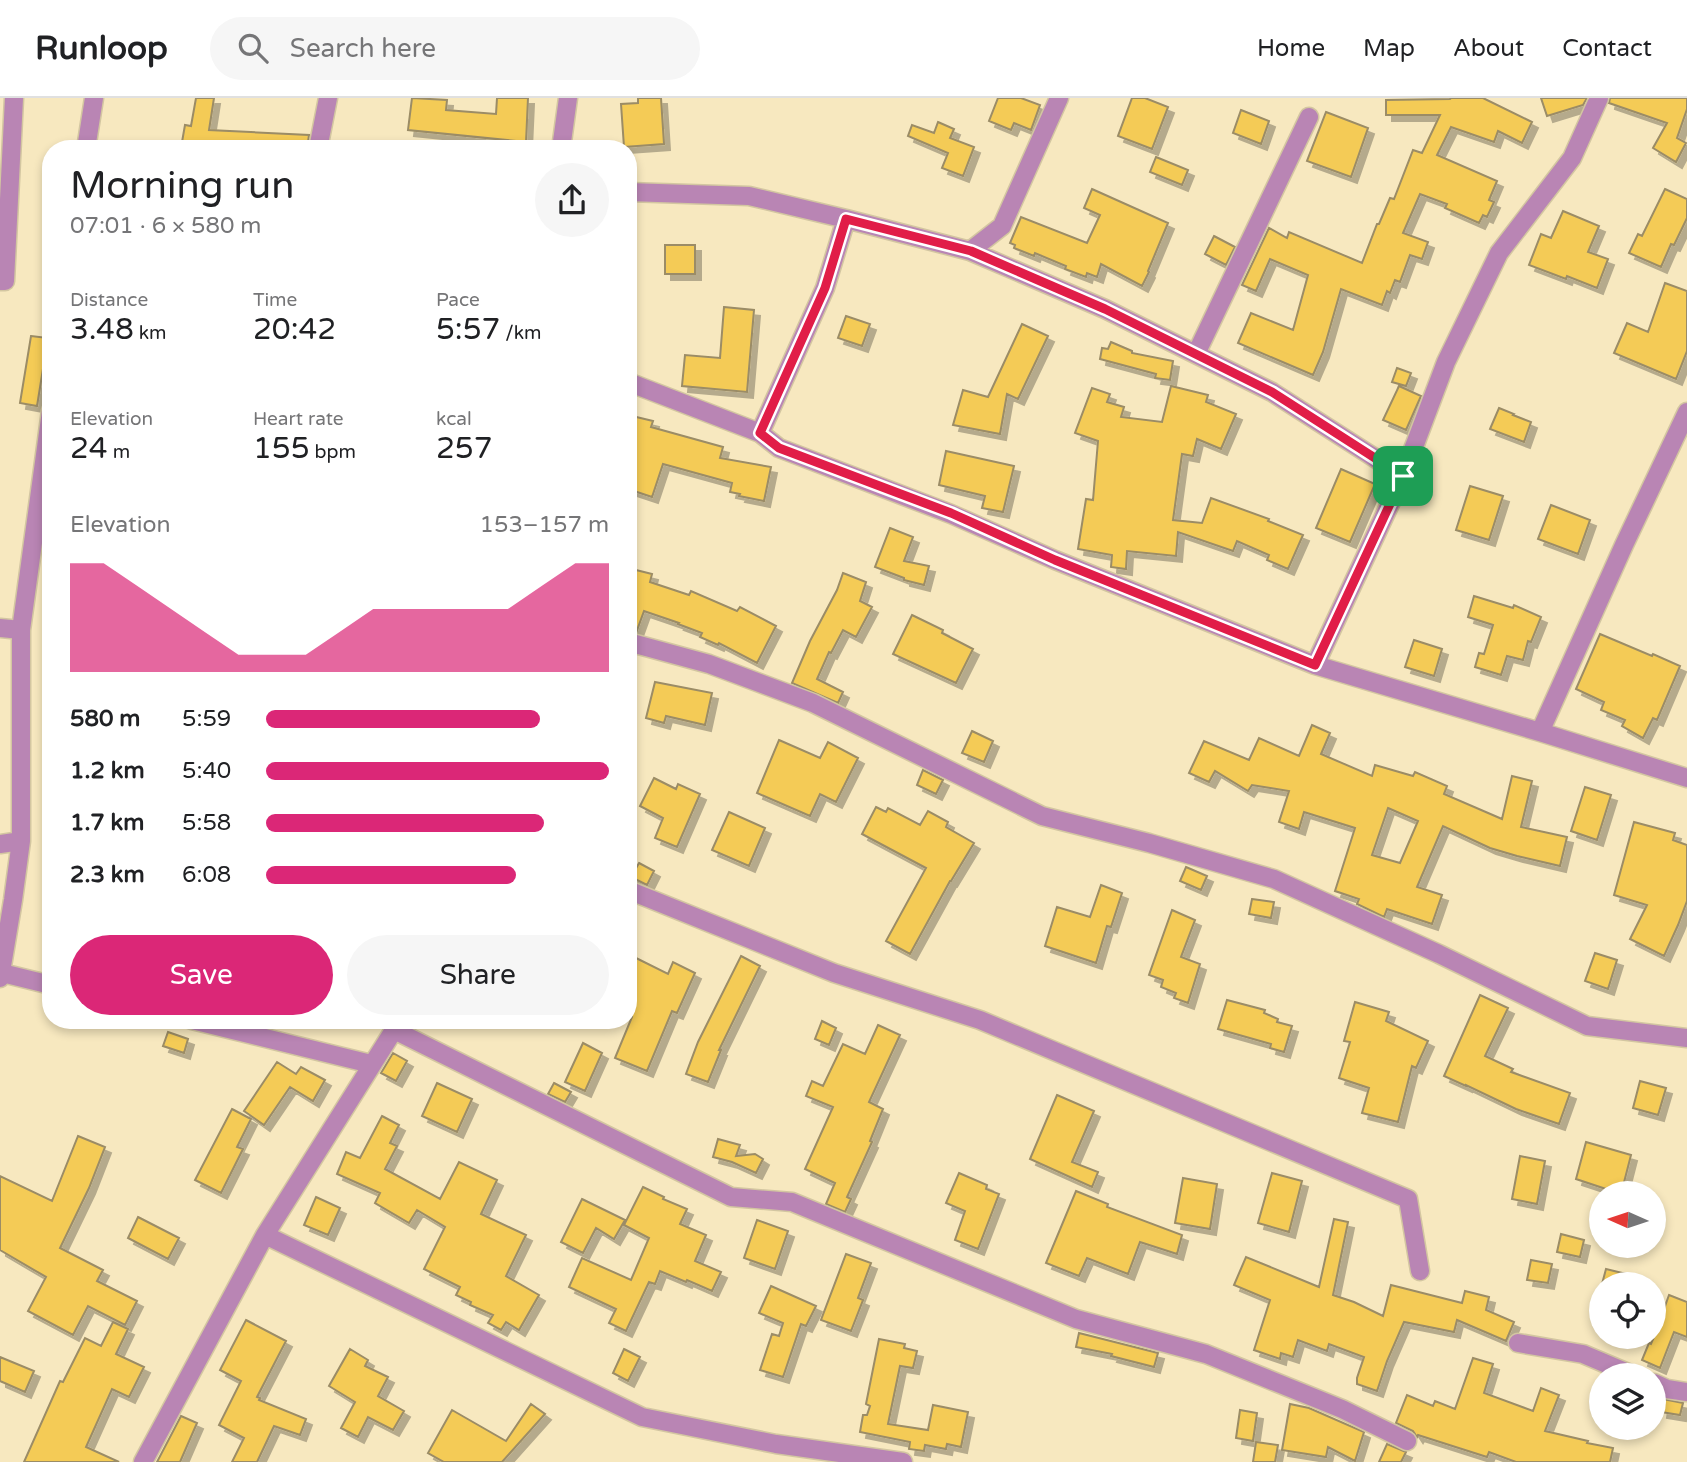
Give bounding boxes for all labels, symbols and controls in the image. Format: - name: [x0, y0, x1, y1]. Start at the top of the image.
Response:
- search box: [210, 17, 700, 80]
- text: Runloop: [35, 29, 168, 68]
- icon: search: [234, 29, 272, 67]
- text: Search here: [290, 33, 436, 64]
- text: Home: [1257, 34, 1325, 63]
- text: Map: [1363, 34, 1415, 63]
- text: About: [1453, 34, 1524, 63]
- text: Contact: [1562, 34, 1652, 63]
- text: Morning run: [70, 163, 294, 209]
- button: share: [535, 163, 609, 237]
- text: 07:01 · 6 × 580 m: [70, 212, 261, 240]
- text: Distance: [70, 289, 148, 311]
- text: Time: [253, 289, 297, 311]
- text: Pace: [436, 289, 480, 311]
- text: 3.48: [70, 311, 134, 348]
- text: 20:42: [253, 311, 336, 348]
- text: 5:57: [436, 311, 500, 348]
- text: km: [134, 322, 166, 344]
- text: /km: [500, 322, 541, 344]
- text: Elevation: [70, 408, 153, 430]
- text: Heart rate: [253, 408, 344, 430]
- text: kcal: [436, 408, 472, 430]
- text: 24: [70, 430, 108, 467]
- text: 155: [253, 430, 310, 467]
- text: 257: [436, 430, 493, 467]
- text: m: [108, 441, 130, 463]
- text: bpm: [310, 441, 356, 463]
- pin: [1373, 446, 1433, 506]
- icon: arrive: [1384, 457, 1422, 495]
- text: Elevation: [70, 511, 171, 539]
- text: 153–157 m: [480, 511, 609, 539]
- text: 580 m: [70, 705, 140, 733]
- text: 5:59: [182, 705, 231, 733]
- text: 1.2 km: [70, 757, 145, 785]
- text: 5:40: [182, 757, 231, 785]
- text: 1.7 km: [70, 809, 144, 837]
- text: 5:58: [182, 809, 231, 837]
- text: 2.3 km: [70, 861, 145, 889]
- text: 6:08: [182, 861, 231, 889]
- button: Save: [70, 935, 333, 1015]
- button: Share: [347, 935, 609, 1015]
- north arrow: [1589, 1181, 1666, 1258]
- map controls: [1589, 1181, 1666, 1440]
- button: locate: [1589, 1272, 1666, 1349]
- button: layers: [1589, 1363, 1666, 1440]

